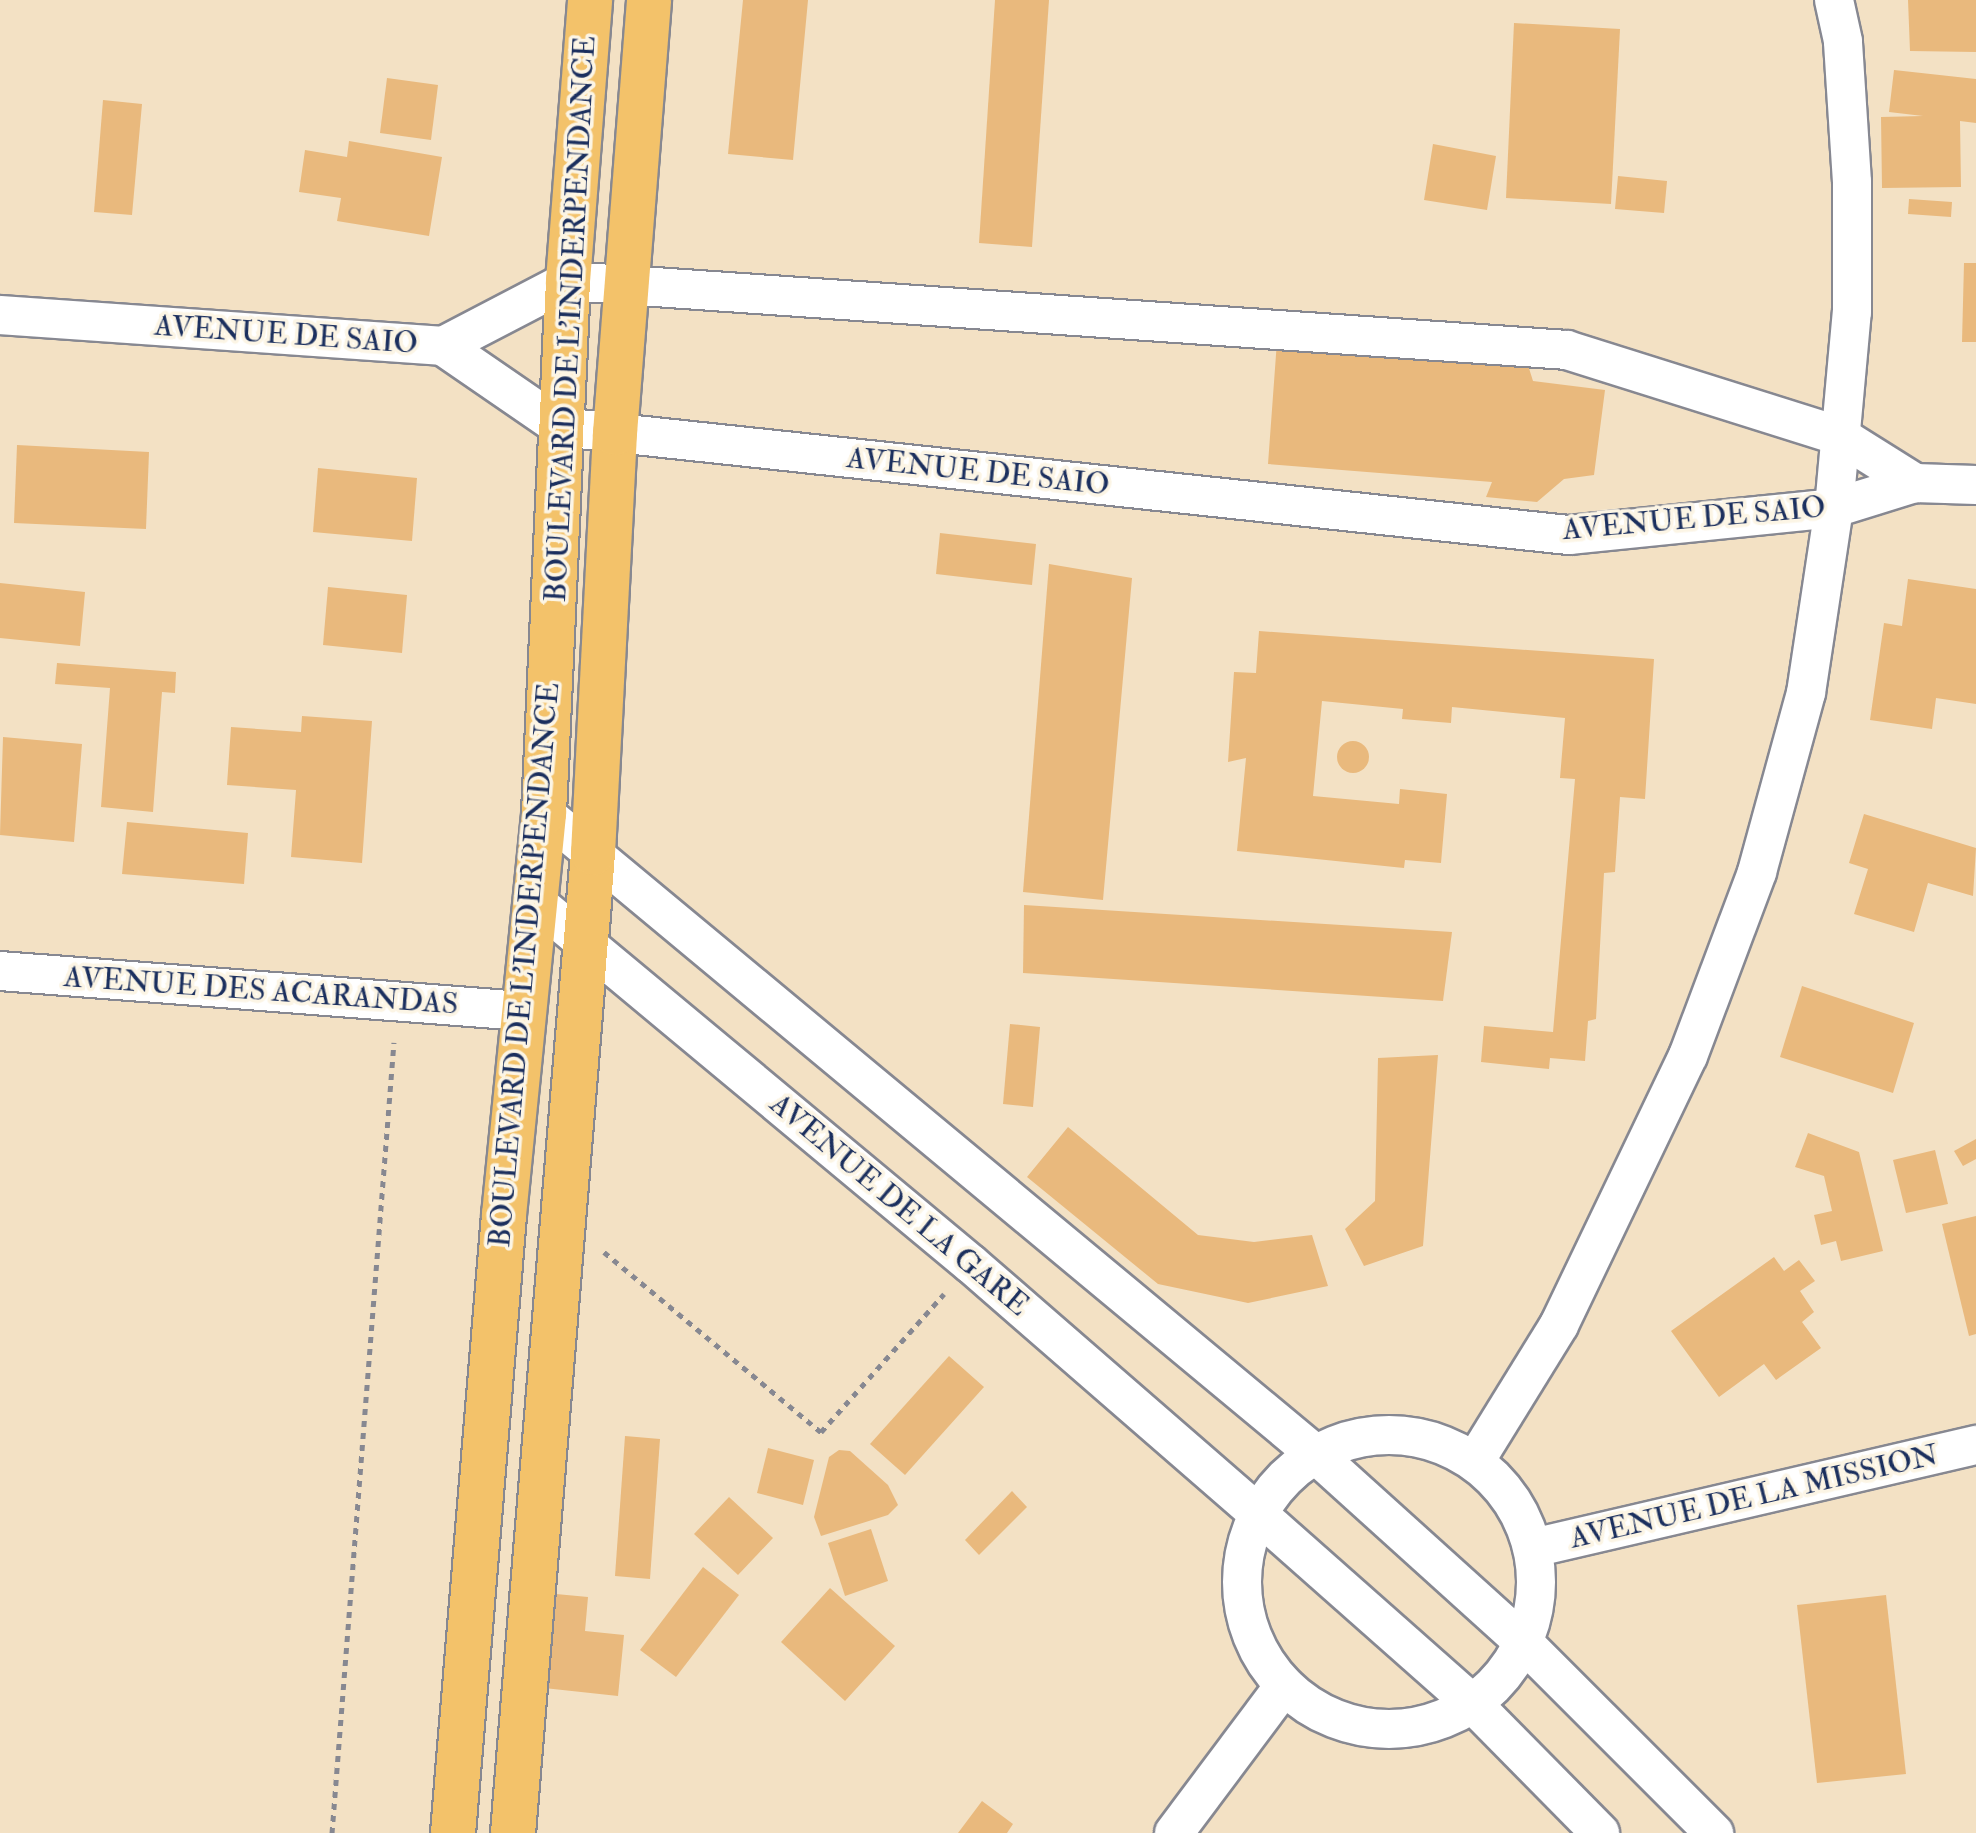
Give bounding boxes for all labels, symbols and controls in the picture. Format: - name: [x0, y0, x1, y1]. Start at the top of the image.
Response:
- street label: BOULEVARD DE L'INDERPENDANCE: [538, 35, 604, 603]
- street label: AVENUE DE SAIO: [153, 308, 419, 362]
- street label: AVENUE DE SAIO: [845, 440, 1111, 504]
- street label: AVENUE DE SAIO: [1561, 490, 1827, 548]
- street label: BOULEVARD DE L'INDERPENDANCE: [482, 681, 568, 1249]
- street label: AVENUE DES ACARANDAS: [63, 959, 459, 1023]
- street label: AVENUE DE LA GARE: [762, 1086, 1036, 1324]
- street label: AVENUE DE LA MISSION: [1566, 1437, 1942, 1557]

